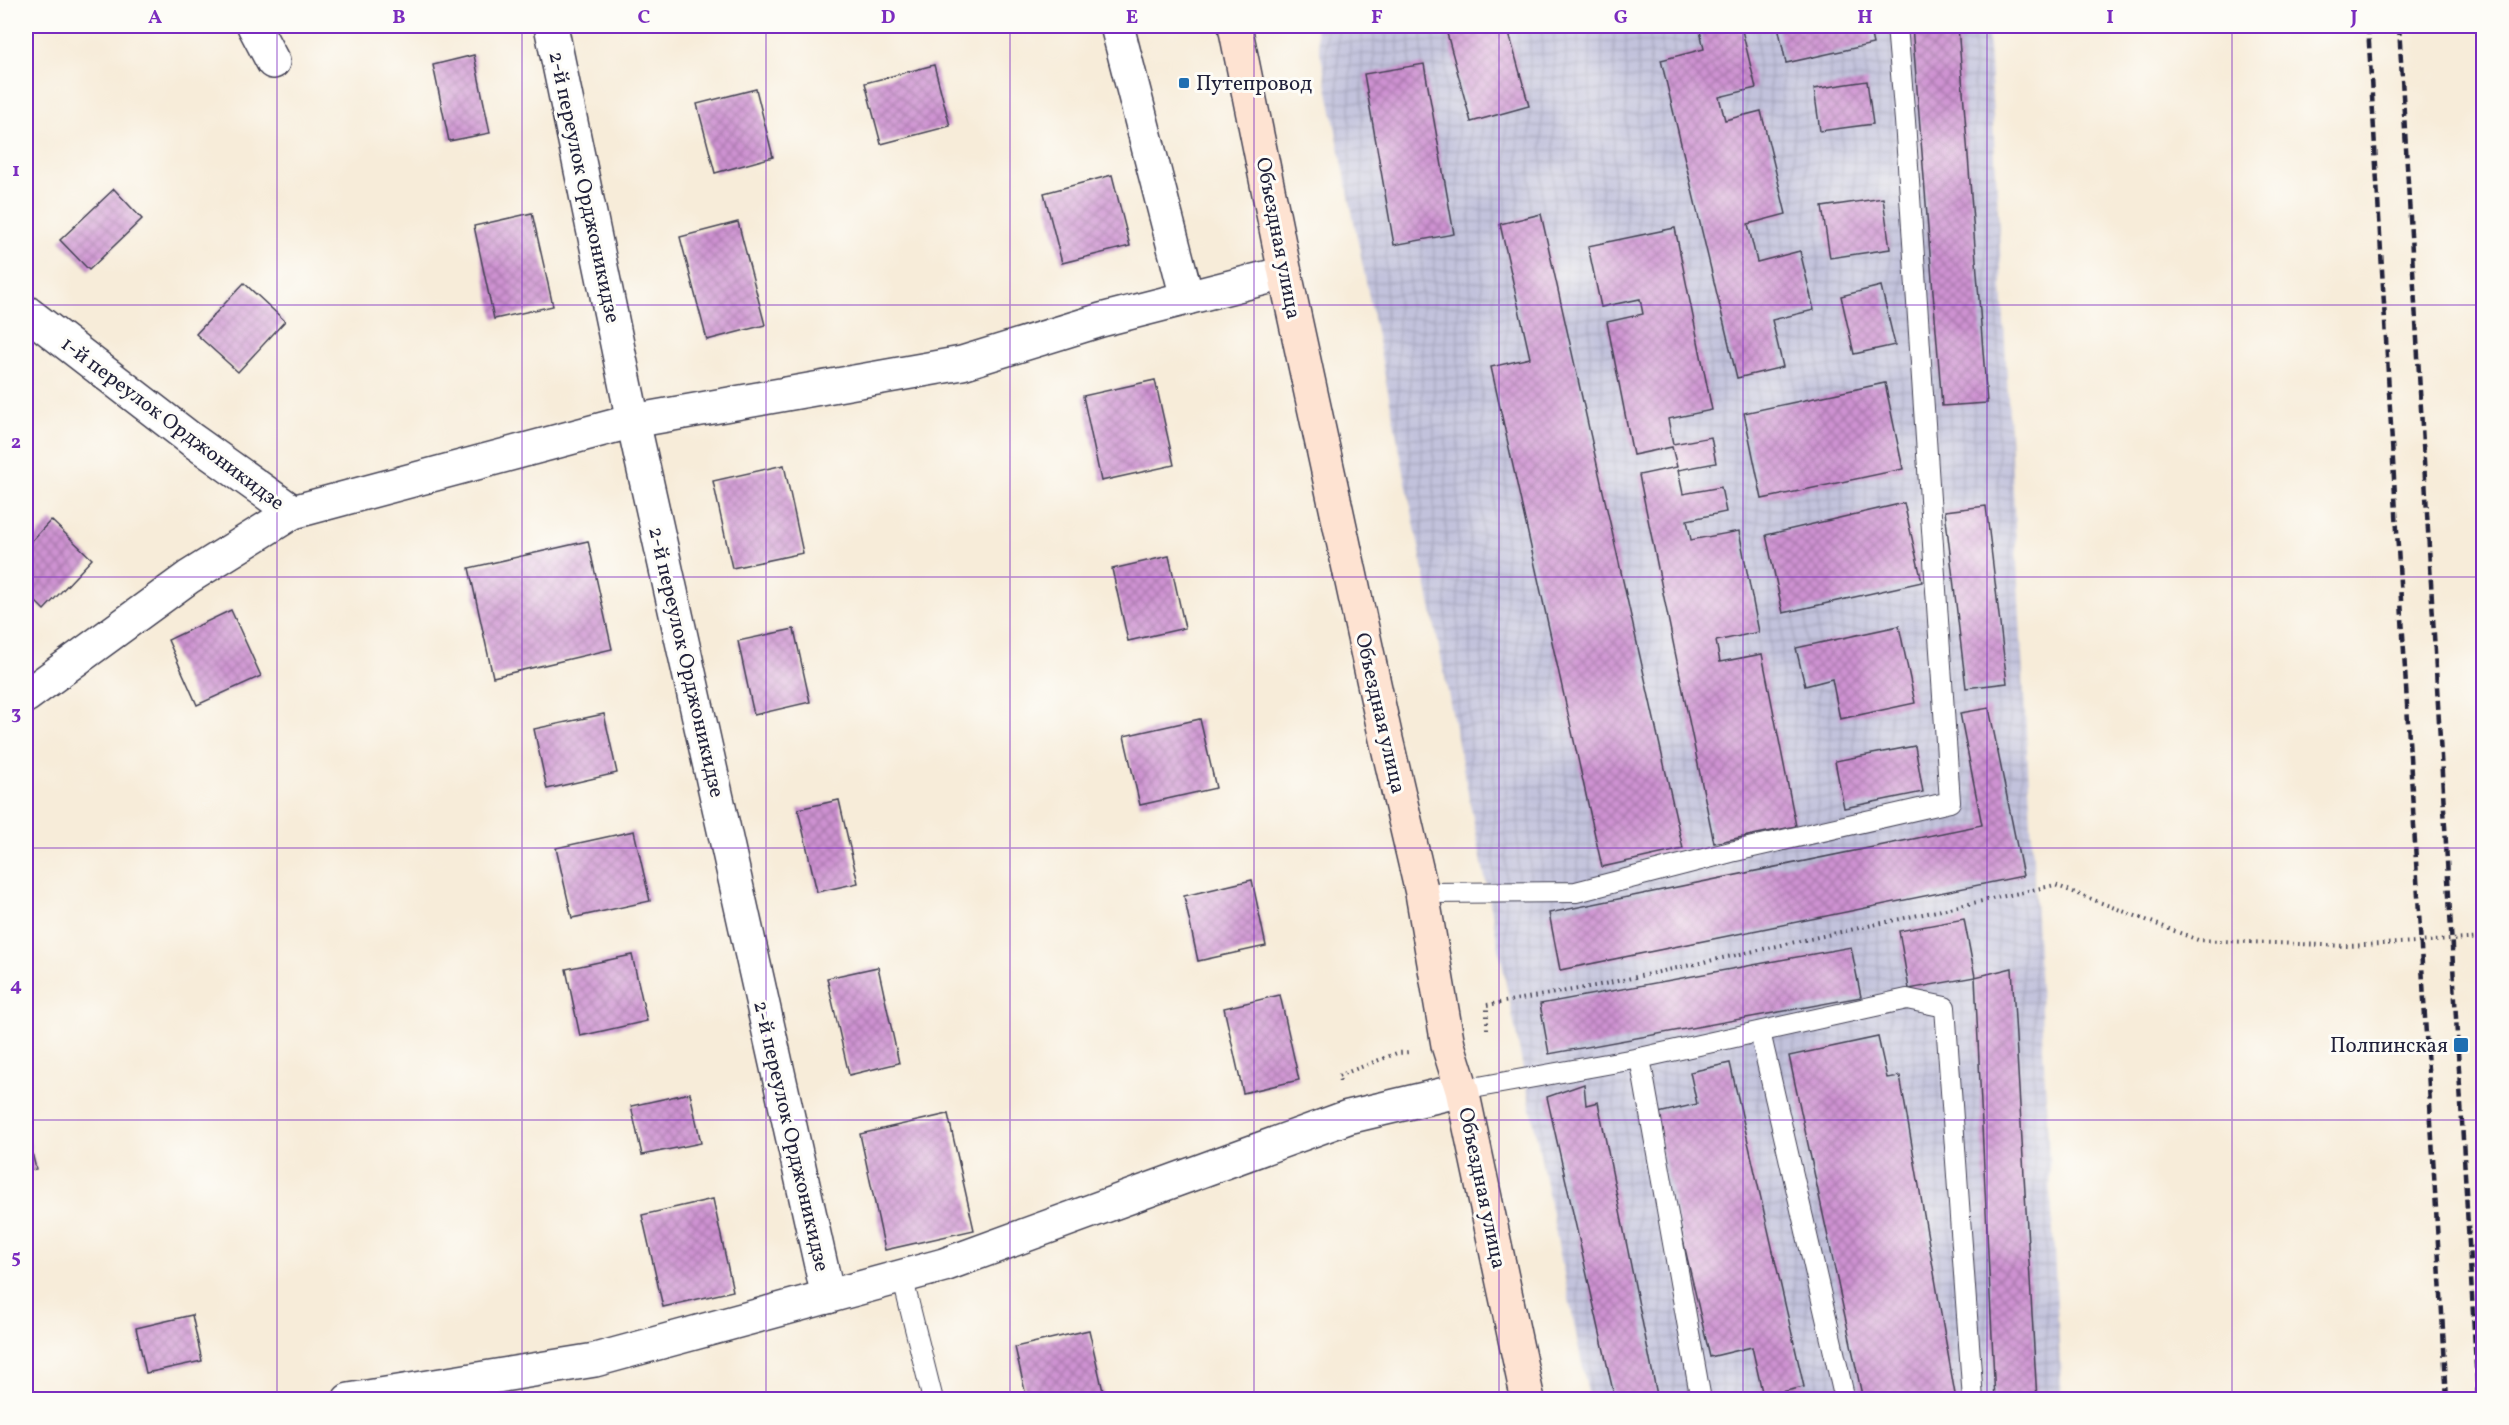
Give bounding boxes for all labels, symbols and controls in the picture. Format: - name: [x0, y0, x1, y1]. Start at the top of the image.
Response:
- text: A: [148, 4, 162, 32]
- text: B: [392, 4, 406, 32]
- text: C: [638, 4, 651, 32]
- text: D: [881, 4, 895, 32]
- text: E: [1126, 4, 1138, 32]
- text: F: [1371, 4, 1383, 32]
- text: G: [1614, 4, 1628, 32]
- text: H: [1857, 4, 1873, 32]
- text: I: [2106, 4, 2114, 32]
- text: J: [2349, 4, 2358, 32]
- street label: 2-й переулок Орджоникидзе: [541, 49, 627, 326]
- place label: Путепровод: [1196, 70, 1312, 99]
- marker: Путепровод: [1177, 76, 1191, 90]
- street label: Объездная улица: [1248, 155, 1307, 322]
- text: 1: [12, 157, 20, 185]
- street label: 1-й переулок Орджоникидзе: [54, 330, 290, 518]
- text: 2: [11, 429, 21, 457]
- street label: 2-й переулок Орджоникидзе: [640, 524, 731, 801]
- street label: Объездная улица: [1347, 630, 1412, 797]
- text: 3: [11, 700, 21, 728]
- text: 4: [10, 972, 22, 1000]
- street label: 2-й переулок Орджоникидзе: [745, 998, 836, 1275]
- place label: Полпинская: [2330, 1032, 2448, 1061]
- marker: Полпинская: [2452, 1036, 2470, 1054]
- street label: Объездная улица: [1450, 1105, 1513, 1272]
- text: 5: [11, 1244, 21, 1272]

